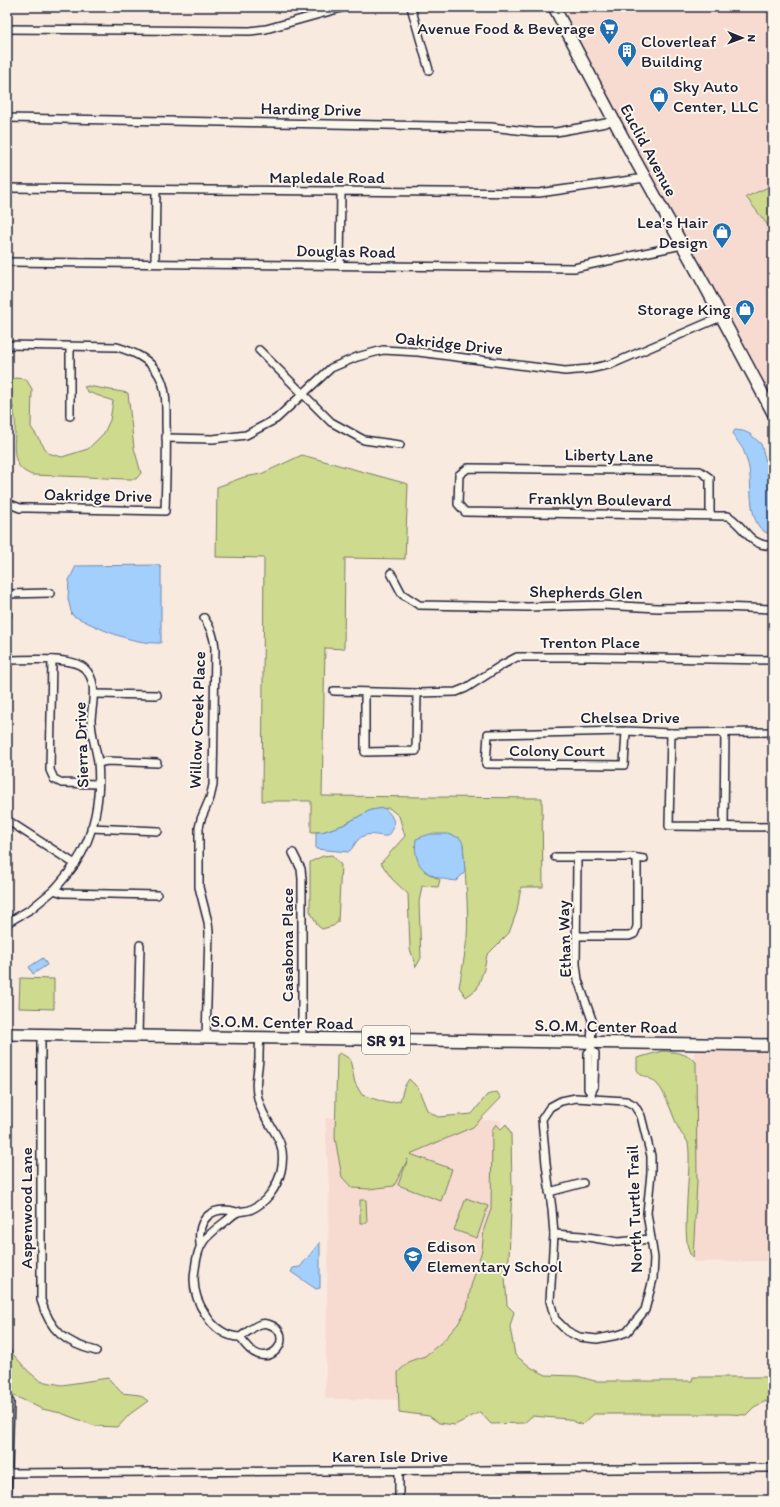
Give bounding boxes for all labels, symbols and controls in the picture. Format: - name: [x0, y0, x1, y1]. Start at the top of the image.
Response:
- supermarket icon: Avenue Food & Beverage: [598, 17, 620, 45]
- place label: Avenue Food & Beverage: [417, 18, 595, 38]
- north arrow: [722, 18, 762, 58]
- place label: Cloverleaf Building: [641, 31, 717, 71]
- text: N: [745, 34, 758, 42]
- building icon: Cloverleaf Building: [616, 40, 638, 68]
- place label: Sky Auto Center, LLC: [673, 76, 759, 116]
- shop icon: Sky Auto Center, LLC: [648, 85, 670, 113]
- street label: Harding Drive: [260, 98, 362, 120]
- street label: Euclid Avenue: [616, 100, 682, 200]
- street label: Mapledale Road: [269, 167, 385, 187]
- place label: Lea's Hair Design: [637, 212, 709, 252]
- shop icon: Lea's Hair Design: [711, 221, 733, 249]
- street label: Douglas Road: [296, 240, 397, 262]
- shop icon: Storage King: [734, 298, 756, 326]
- place label: Storage King: [637, 299, 731, 319]
- street label: Oakridge Drive: [394, 327, 504, 359]
- street label: Liberty Lane: [564, 444, 654, 466]
- street label: Oakridge Drive: [44, 484, 152, 506]
- street label: Franklyn Boulevard: [528, 488, 672, 510]
- street label: Shepherds Glen: [529, 581, 643, 603]
- street label: Trenton Place: [540, 632, 640, 652]
- street label: Willow Creek Place: [185, 651, 209, 789]
- street label: Sierra Drive: [70, 702, 92, 788]
- street label: Chelsea Drive: [580, 707, 680, 727]
- street label: Colony Court: [509, 740, 606, 760]
- street label: Casabona Place: [277, 888, 297, 1002]
- street label: Ethan Way: [553, 900, 575, 978]
- street label: S.O.M. Center Road: [210, 1011, 354, 1033]
- street label: S.O.M. Center Road: [534, 1015, 678, 1037]
- road number: SR 91: [362, 1026, 410, 1054]
- street label: North Turtle Trail: [622, 1145, 646, 1273]
- street label: Aspenwood Lane: [16, 1147, 36, 1269]
- place label: Edison Elementary School: [427, 1236, 563, 1276]
- school or university icon: Edison Elementary School: [402, 1245, 424, 1273]
- street label: Karen Isle Drive: [332, 1446, 448, 1466]

